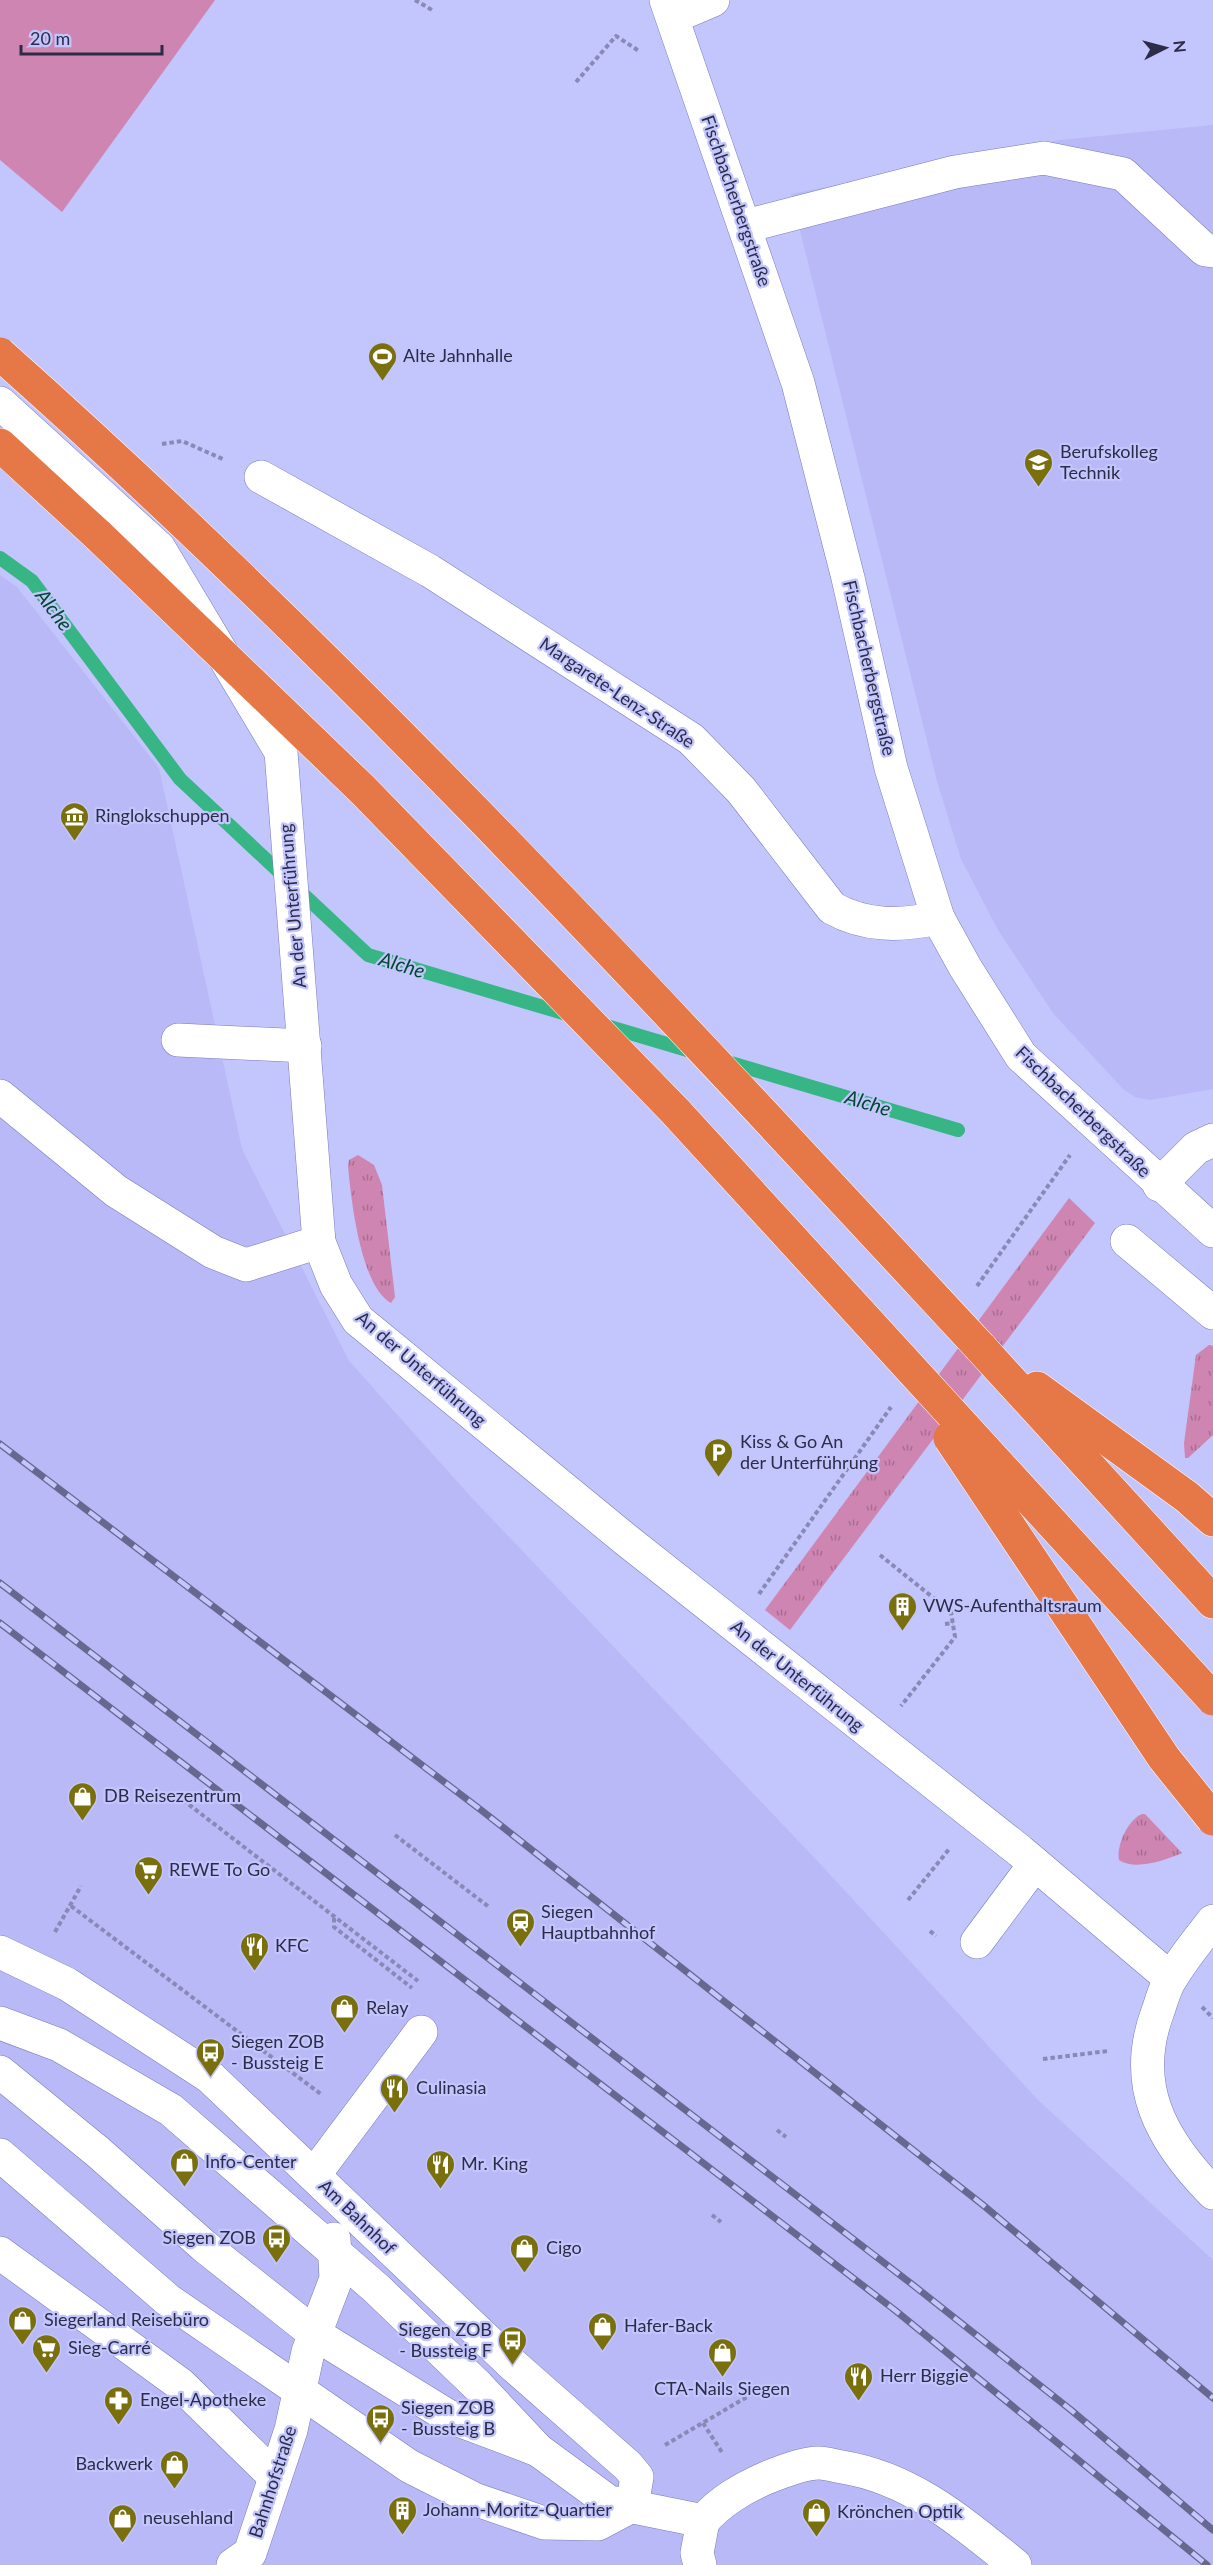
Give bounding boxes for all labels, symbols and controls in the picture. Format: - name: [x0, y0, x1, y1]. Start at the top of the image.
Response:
- scale bar: [21, 18, 162, 56]
- north arrow: [1135, 18, 1195, 78]
- text: 20 m: [30, 27, 70, 49]
- text: N: [1170, 39, 1191, 54]
- street label: Fischbacherbergstraße: [697, 112, 777, 289]
- sports icon: Alte Jahnhalle: [366, 340, 398, 382]
- place label: Alte Jahnhalle: [403, 344, 513, 366]
- place label: Berufskolleg Technik: [1060, 440, 1158, 483]
- school or university icon: Berufskolleg Technik: [1023, 446, 1055, 488]
- street label: Fischbacherbergstraße: [839, 578, 901, 758]
- water label: Alche: [31, 583, 78, 635]
- street label: Margarete-Lenz-Straße: [536, 632, 699, 752]
- museum icon: Ringlokschuppen: [58, 800, 90, 842]
- place label: Ringlokschuppen: [95, 804, 230, 826]
- street label: An der Unterführung: [274, 823, 310, 989]
- water label: Alche: [376, 945, 428, 982]
- street label: Fischbacherbergstraße: [1012, 1041, 1156, 1182]
- water label: Alche: [842, 1083, 894, 1120]
- street label: An der Unterführung: [352, 1306, 491, 1431]
- place label: Kiss & Go An der Unterführung: [740, 1430, 878, 1473]
- parking icon: Kiss & Go An der Unterführung: [703, 1436, 735, 1478]
- building icon: VWS-Aufenthaltsraum: [886, 1590, 918, 1632]
- place label: VWS-Aufenthaltsraum: [923, 1594, 1102, 1616]
- street label: An der Unterführung: [727, 1615, 869, 1736]
- shop icon: DB Reisezentrum: [67, 1780, 99, 1822]
- place label: DB Reisezentrum: [104, 1784, 241, 1806]
- supermarket icon: REWE To Go: [132, 1854, 164, 1896]
- place label: REWE To Go: [169, 1858, 270, 1880]
- place label: Siegen Hauptbahnhof: [541, 1900, 656, 1943]
- station icon: Siegen Hauptbahnhof: [504, 1906, 536, 1948]
- restaurant icon: KFC: [238, 1930, 270, 1972]
- place label: KFC: [275, 1934, 309, 1956]
- shop icon: Relay: [329, 1992, 361, 2034]
- place label: Relay: [366, 1996, 409, 2018]
- place label: Siegen ZOB - Bussteig E: [231, 2030, 324, 2073]
- bus stop icon: Siegen ZOB - Bussteig E: [194, 2036, 226, 2078]
- restaurant icon: Culinasia: [379, 2072, 411, 2114]
- place label: Culinasia: [416, 2076, 487, 2098]
- shop icon: Info-Center: [168, 2146, 200, 2188]
- restaurant icon: Mr. King: [424, 2148, 456, 2190]
- place label: Info-Center: [205, 2150, 297, 2172]
- place label: Mr. King: [461, 2152, 528, 2174]
- street label: Am Bahnhof: [315, 2174, 401, 2259]
- bus stop icon: Siegen ZOB: [261, 2222, 293, 2264]
- place label: Siegen ZOB: [163, 2226, 256, 2248]
- shop icon: Cigo: [509, 2232, 541, 2274]
- place label: Cigo: [546, 2236, 582, 2258]
- shop icon: Siegerland Reisebüro: [7, 2304, 39, 2346]
- place label: Siegerland Reisebüro: [44, 2308, 209, 2330]
- shop icon: Hafer-Back: [587, 2310, 619, 2352]
- place label: Hafer-Back: [624, 2314, 714, 2336]
- place label: Siegen ZOB - Bussteig F: [399, 2318, 492, 2361]
- bus stop icon: Siegen ZOB - Bussteig F: [497, 2324, 529, 2366]
- supermarket icon: Sieg-Carré: [31, 2332, 63, 2374]
- place label: Sieg-Carré: [68, 2336, 151, 2358]
- shop icon: CTA-Nails Siegen: [706, 2336, 738, 2378]
- restaurant icon: Herr Biggie: [843, 2360, 875, 2402]
- place label: Herr Biggie: [880, 2364, 969, 2386]
- place label: CTA-Nails Siegen: [654, 2377, 790, 2399]
- pharmacy icon: Engel-Apotheke: [103, 2384, 135, 2426]
- place label: Engel-Apotheke: [140, 2388, 266, 2410]
- place label: Siegen ZOB - Bussteig B: [401, 2396, 495, 2439]
- bus stop icon: Siegen ZOB - Bussteig B: [364, 2402, 396, 2444]
- street label: Bahnhofstraße: [244, 2423, 301, 2540]
- shop icon: Backwerk: [158, 2448, 190, 2490]
- place label: Backwerk: [76, 2452, 154, 2474]
- building icon: Johann-Moritz-Quartier: [386, 2494, 418, 2536]
- shop icon: Krönchen Optik: [800, 2496, 832, 2538]
- place label: Johann-Moritz-Quartier: [423, 2498, 612, 2520]
- place label: Krönchen Optik: [837, 2500, 963, 2522]
- shop icon: neusehland: [106, 2502, 138, 2544]
- place label: neusehland: [143, 2506, 233, 2528]

